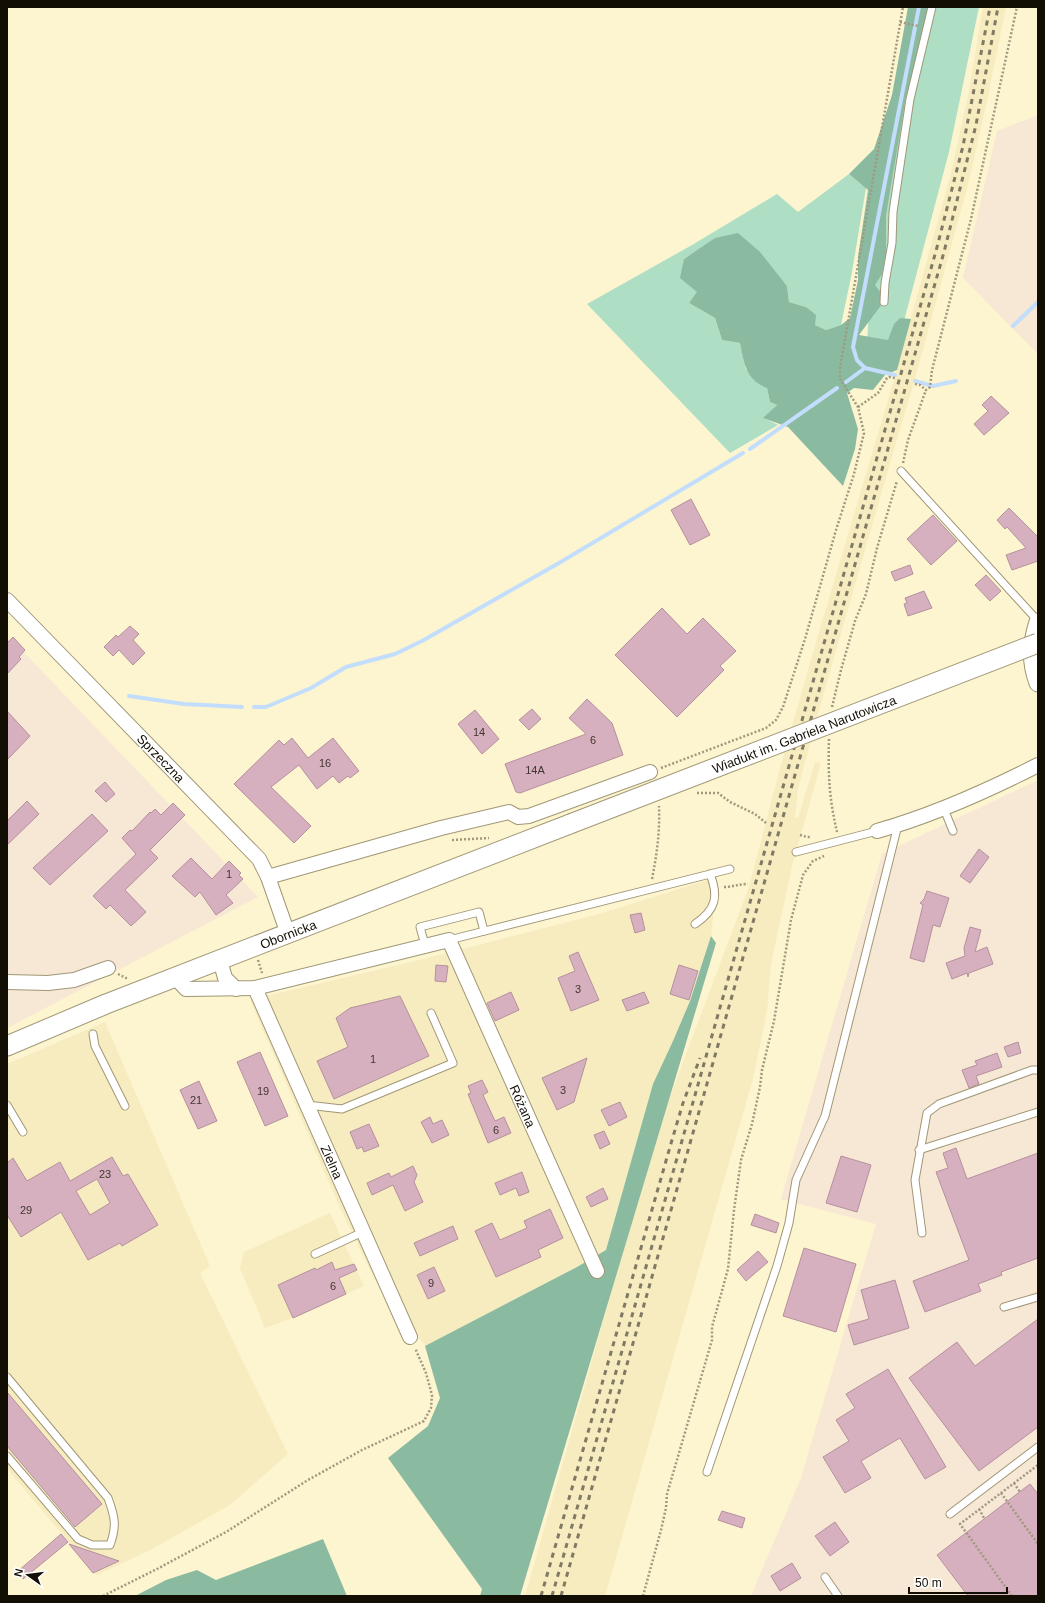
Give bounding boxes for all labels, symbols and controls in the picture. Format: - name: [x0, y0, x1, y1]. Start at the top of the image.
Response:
- street label: Wiadukt im. Gabriela Narutowicza: [710, 692, 899, 777]
- house number: 14: [473, 726, 485, 738]
- street label: Sprzeczna: [134, 731, 188, 786]
- house number: 6: [590, 734, 596, 746]
- house number: 16: [319, 757, 331, 769]
- house number: 14A: [525, 764, 545, 776]
- house number: 1: [226, 868, 232, 880]
- street label: Obornicka: [258, 917, 319, 952]
- house number: 3: [575, 983, 581, 995]
- house number: 1: [370, 1053, 376, 1065]
- street label: Różana: [507, 1083, 539, 1130]
- house number: 3: [560, 1084, 566, 1096]
- house number: 19: [257, 1085, 269, 1097]
- house number: 21: [190, 1094, 202, 1106]
- house number: 6: [493, 1124, 499, 1136]
- street label: Zielna: [317, 1143, 346, 1182]
- house number: 23: [99, 1168, 111, 1180]
- house number: 29: [20, 1204, 32, 1216]
- house number: 9: [428, 1277, 434, 1289]
- house number: 6: [330, 1280, 336, 1292]
- north arrow: [8, 1555, 48, 1595]
- text: N: [12, 1567, 25, 1578]
- scale bar: [909, 1569, 1007, 1595]
- text: 50 m: [915, 1576, 942, 1590]

